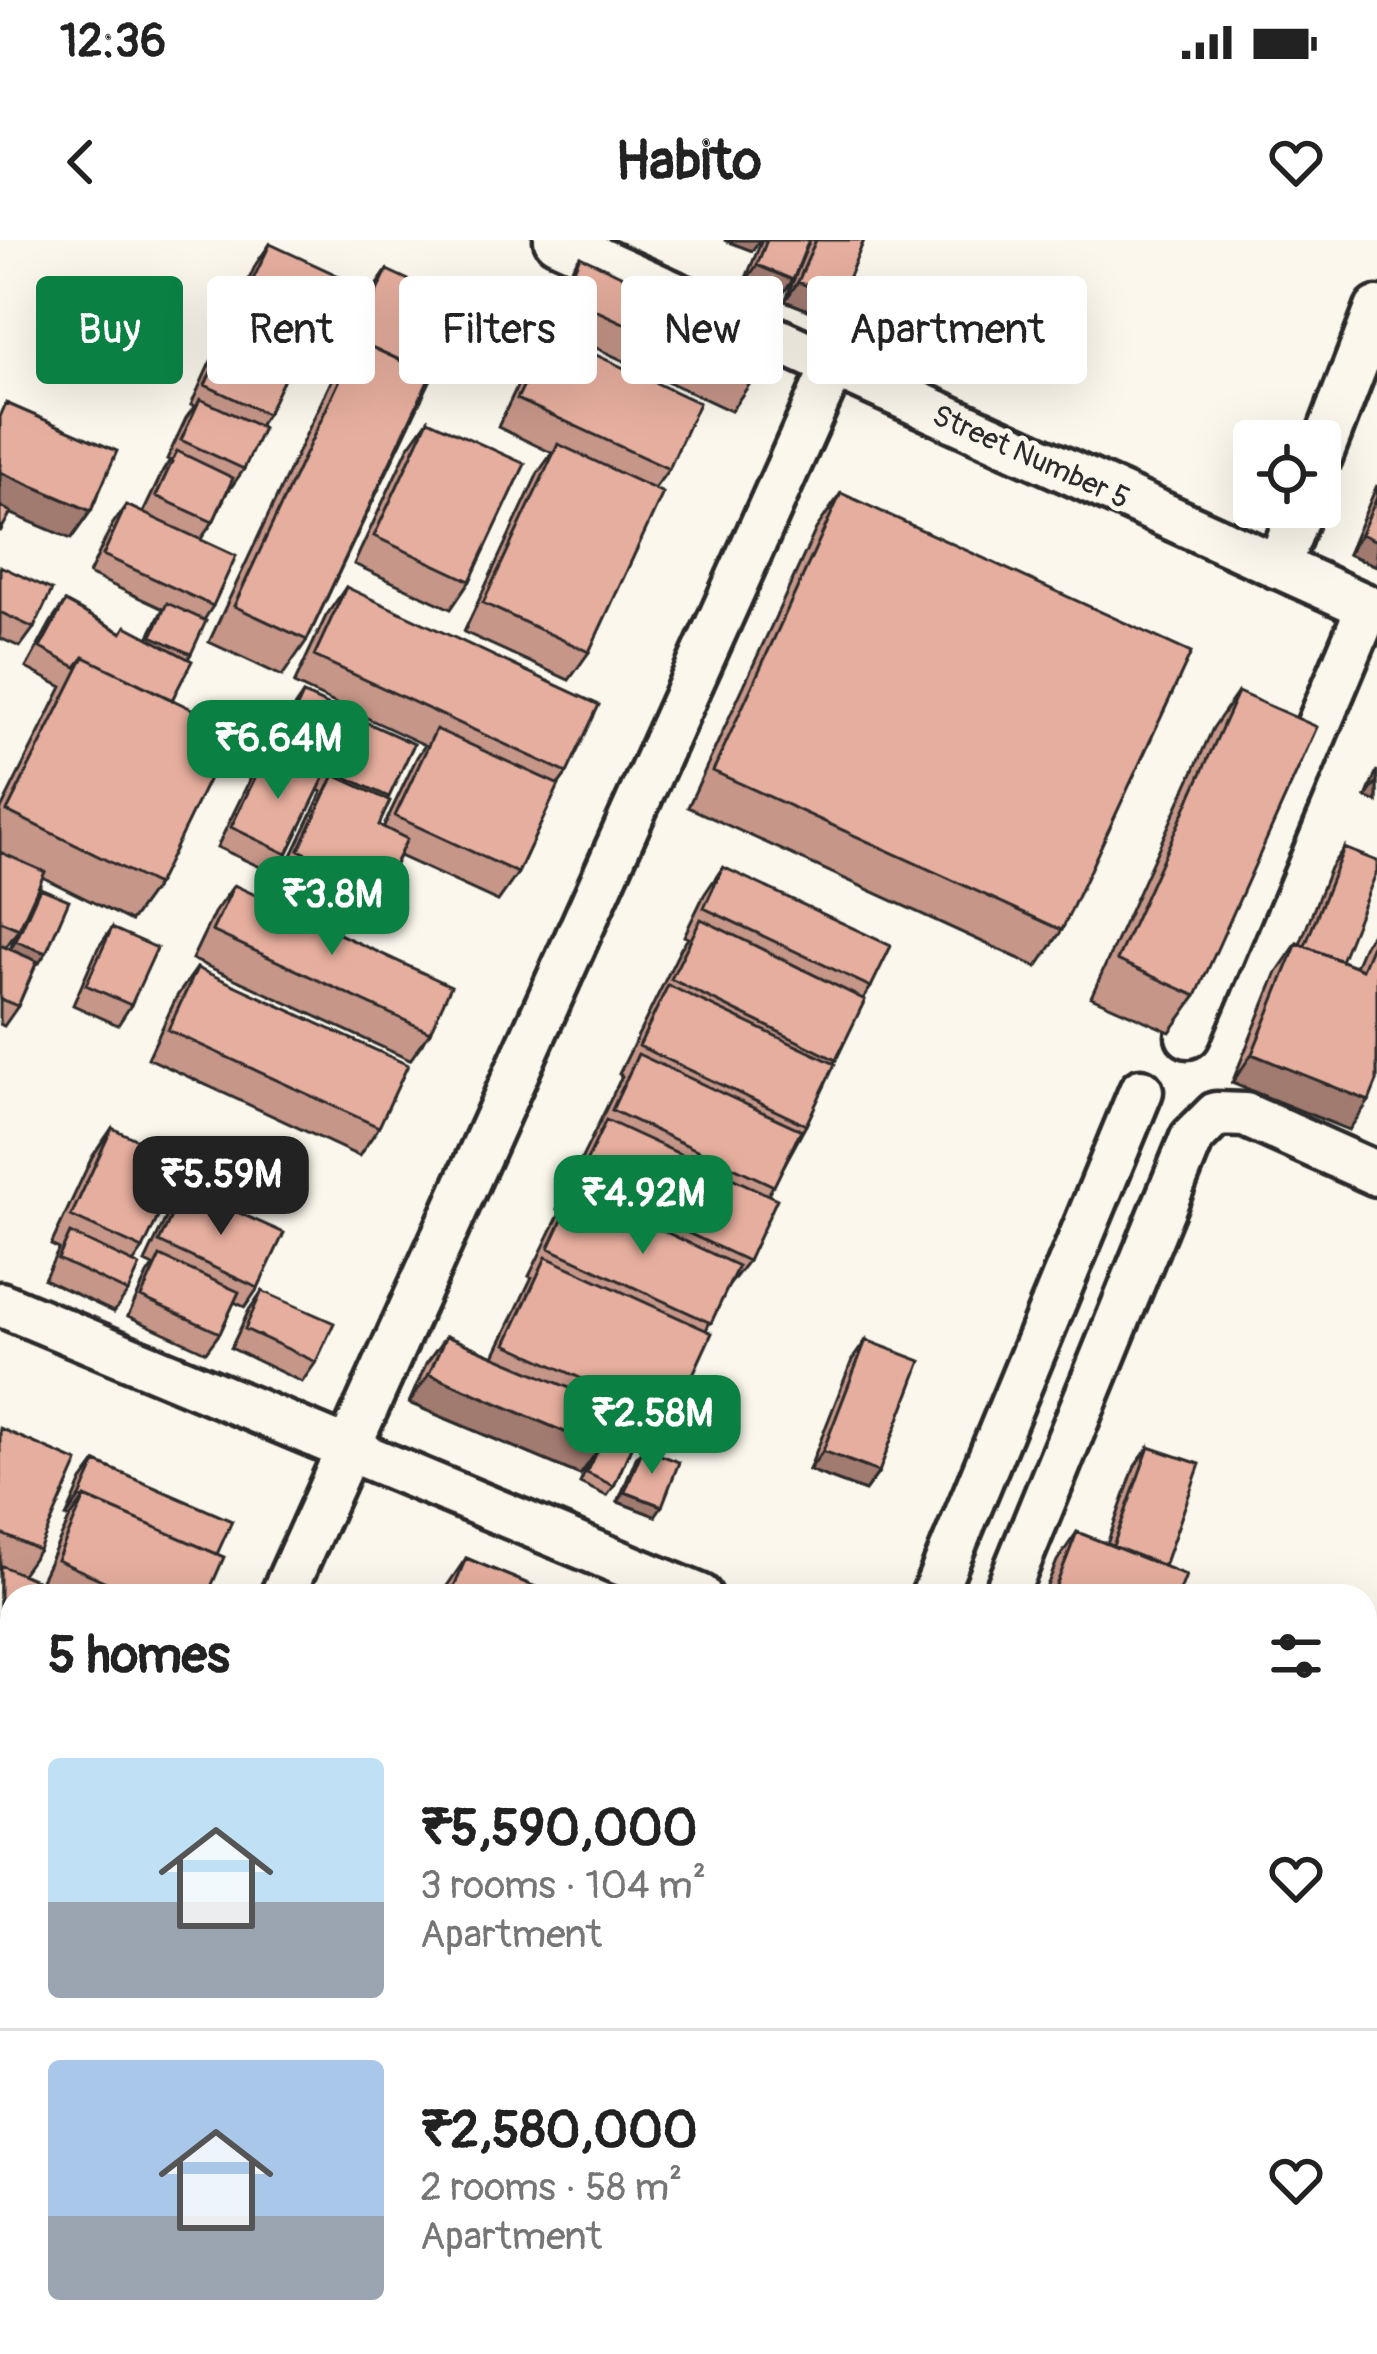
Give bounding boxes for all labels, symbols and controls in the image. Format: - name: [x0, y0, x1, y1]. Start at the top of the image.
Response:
- text: 12:36: [60, 14, 166, 70]
- text: Habito: [615, 128, 762, 196]
- icon: back: [48, 129, 114, 195]
- icon: heart: [1263, 129, 1329, 195]
- chip: Buy: [36, 276, 183, 384]
- chip: Rent: [207, 276, 375, 384]
- chip: Filters: [399, 276, 597, 384]
- chip: New: [621, 276, 783, 384]
- chip: Apartment: [807, 276, 1087, 384]
- street label: Street Number 5: [927, 397, 1135, 517]
- map controls: [1233, 420, 1341, 528]
- button: locate: [1233, 420, 1341, 528]
- pin: ₹6.64M: [180, 700, 376, 802]
- text: ₹6.64M: [214, 714, 342, 763]
- pin: ₹3.8M: [248, 856, 416, 958]
- text: ₹3.8M: [281, 870, 383, 919]
- pin: ₹5.59M: [123, 1136, 319, 1238]
- text: ₹5.59M: [160, 1150, 282, 1199]
- pin: ₹4.92M: [545, 1155, 741, 1257]
- text: ₹4.92M: [581, 1169, 705, 1218]
- pin: ₹2.58M: [554, 1375, 750, 1477]
- text: ₹2.58M: [591, 1389, 713, 1438]
- icon: filters: [1263, 1623, 1329, 1689]
- text: 5 homes: [48, 1624, 230, 1688]
- text: ₹5,590,000: [420, 1797, 697, 1861]
- icon: home: [144, 1806, 288, 1950]
- icon: heart: [1263, 1845, 1329, 1911]
- text: 3 rooms · 104 m²: [420, 1861, 706, 1910]
- text: Apartment: [420, 1910, 602, 1959]
- text: ₹2,580,000: [420, 2099, 698, 2163]
- icon: home: [144, 2108, 288, 2252]
- icon: heart: [1263, 2147, 1329, 2213]
- text: 2 rooms · 58 m²: [420, 2163, 682, 2212]
- text: Apartment: [420, 2212, 602, 2261]

